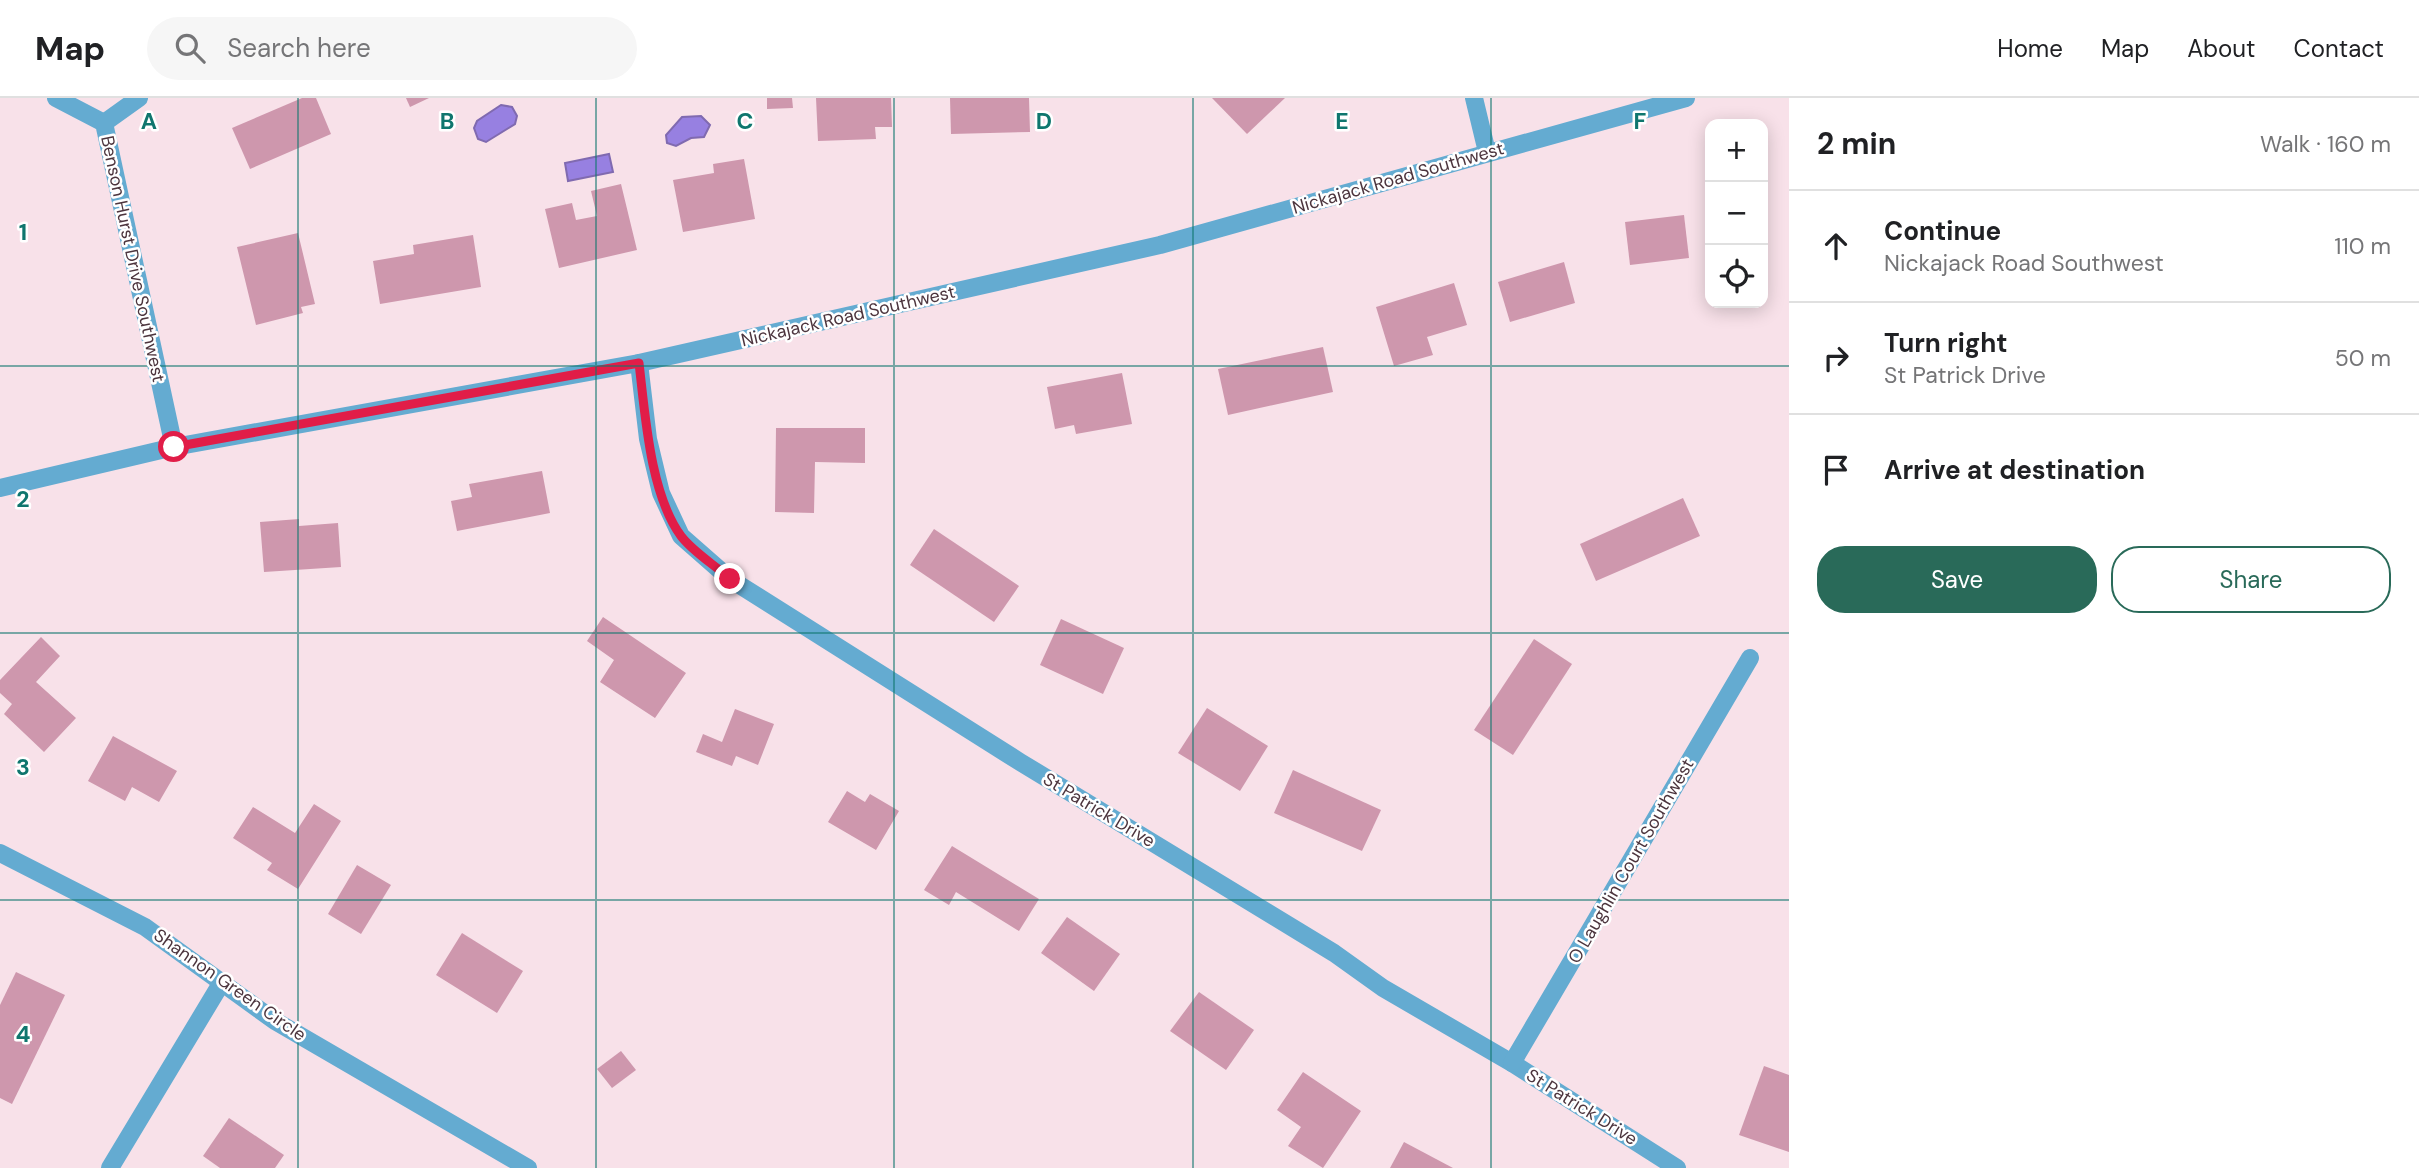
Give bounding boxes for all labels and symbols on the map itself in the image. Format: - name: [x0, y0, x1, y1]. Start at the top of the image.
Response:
- text: A: [141, 106, 157, 136]
- text: B: [440, 106, 454, 136]
- text: C: [737, 106, 753, 136]
- text: D: [1036, 106, 1052, 136]
- text: E: [1335, 106, 1349, 136]
- text: F: [1634, 106, 1647, 136]
- street label: Benson Hurst Drive Southwest: [95, 133, 171, 385]
- street label: Nickajack Road Southwest: [1289, 136, 1507, 220]
- text: 1: [19, 217, 27, 247]
- street label: Nickajack Road Southwest: [739, 280, 957, 352]
- route start: [158, 431, 189, 462]
- text: 2: [16, 484, 30, 514]
- route end: [714, 563, 745, 594]
- text: 3: [16, 752, 30, 782]
- street label: O Laughlin Court Southwest: [1562, 754, 1700, 968]
- street label: St Patrick Drive: [1039, 767, 1159, 853]
- street label: Shannon Green Circle: [149, 923, 311, 1047]
- text: 4: [16, 1019, 31, 1049]
- street label: St Patrick Drive: [1522, 1063, 1642, 1151]

